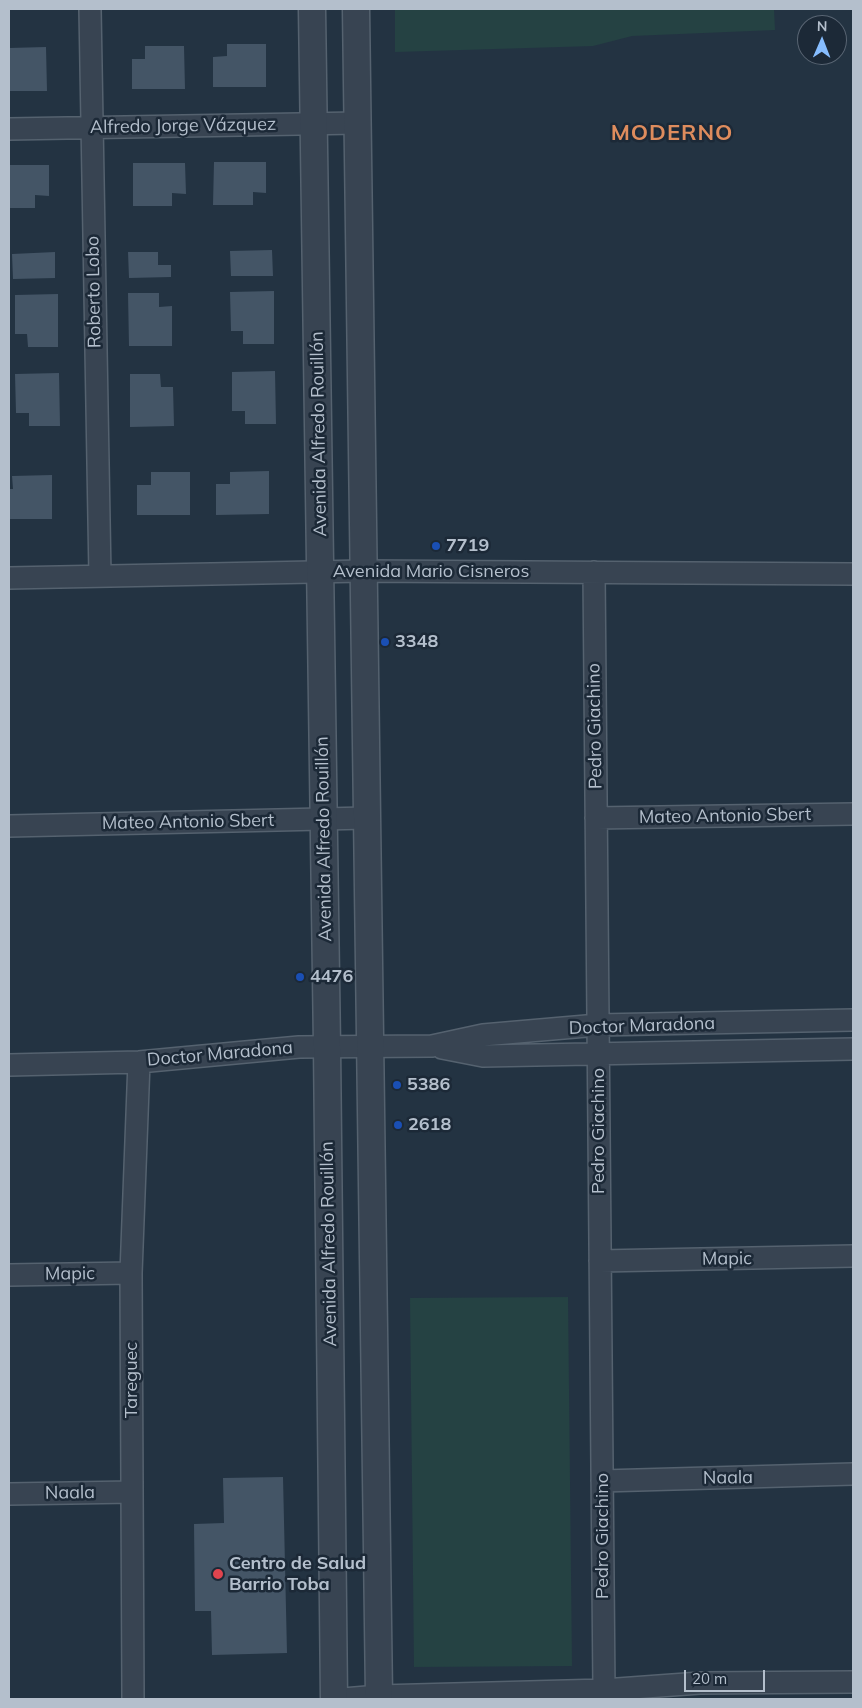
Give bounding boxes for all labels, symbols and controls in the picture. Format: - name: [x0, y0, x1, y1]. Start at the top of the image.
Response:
- north arrow: [797, 15, 847, 65]
- text: N: [817, 17, 828, 35]
- street label: Alfredo Jorge Vázquez: [90, 114, 276, 138]
- district label: MODERNO: [610, 120, 734, 146]
- street label: Roberto Lobo: [82, 236, 106, 348]
- street label: Avenida Alfredo Rouillón: [306, 331, 332, 537]
- place label: 7719: [446, 535, 489, 557]
- marker: 7719: [430, 540, 442, 552]
- street label: Avenida Mario Cisneros: [333, 561, 529, 583]
- place label: 3348: [395, 631, 438, 653]
- marker: 3348: [379, 636, 391, 648]
- street label: Pedro Giachino: [583, 663, 607, 789]
- street label: Avenida Alfredo Rouillón: [311, 736, 337, 942]
- street label: Mateo Antonio Sbert: [639, 804, 811, 828]
- street label: Mateo Antonio Sbert: [102, 810, 274, 834]
- place label: 4476: [310, 966, 353, 988]
- marker: 4476: [294, 971, 306, 983]
- street label: Doctor Maradona: [569, 1013, 715, 1039]
- street label: Doctor Maradona: [146, 1037, 294, 1071]
- street label: Pedro Giachino: [588, 1068, 610, 1194]
- place label: 5386: [407, 1074, 450, 1096]
- marker: 5386: [391, 1079, 403, 1091]
- place label: 2618: [408, 1114, 451, 1136]
- marker: 2618: [392, 1119, 404, 1131]
- street label: Avenida Alfredo Rouillón: [316, 1141, 342, 1347]
- street label: Mapic: [702, 1248, 752, 1270]
- street label: Mapic: [45, 1263, 95, 1285]
- street label: Tareguec: [121, 1342, 143, 1418]
- street label: Naala: [703, 1467, 753, 1489]
- street label: Pedro Giachino: [592, 1473, 614, 1599]
- street label: Naala: [45, 1482, 95, 1504]
- place label: Centro de Salud Barrio Toba: [229, 1553, 366, 1596]
- marker: Centro de Salud Barrio Toba: [211, 1567, 225, 1581]
- scale bar: [687, 1660, 768, 1692]
- text: 20 m: [692, 1669, 727, 1688]

